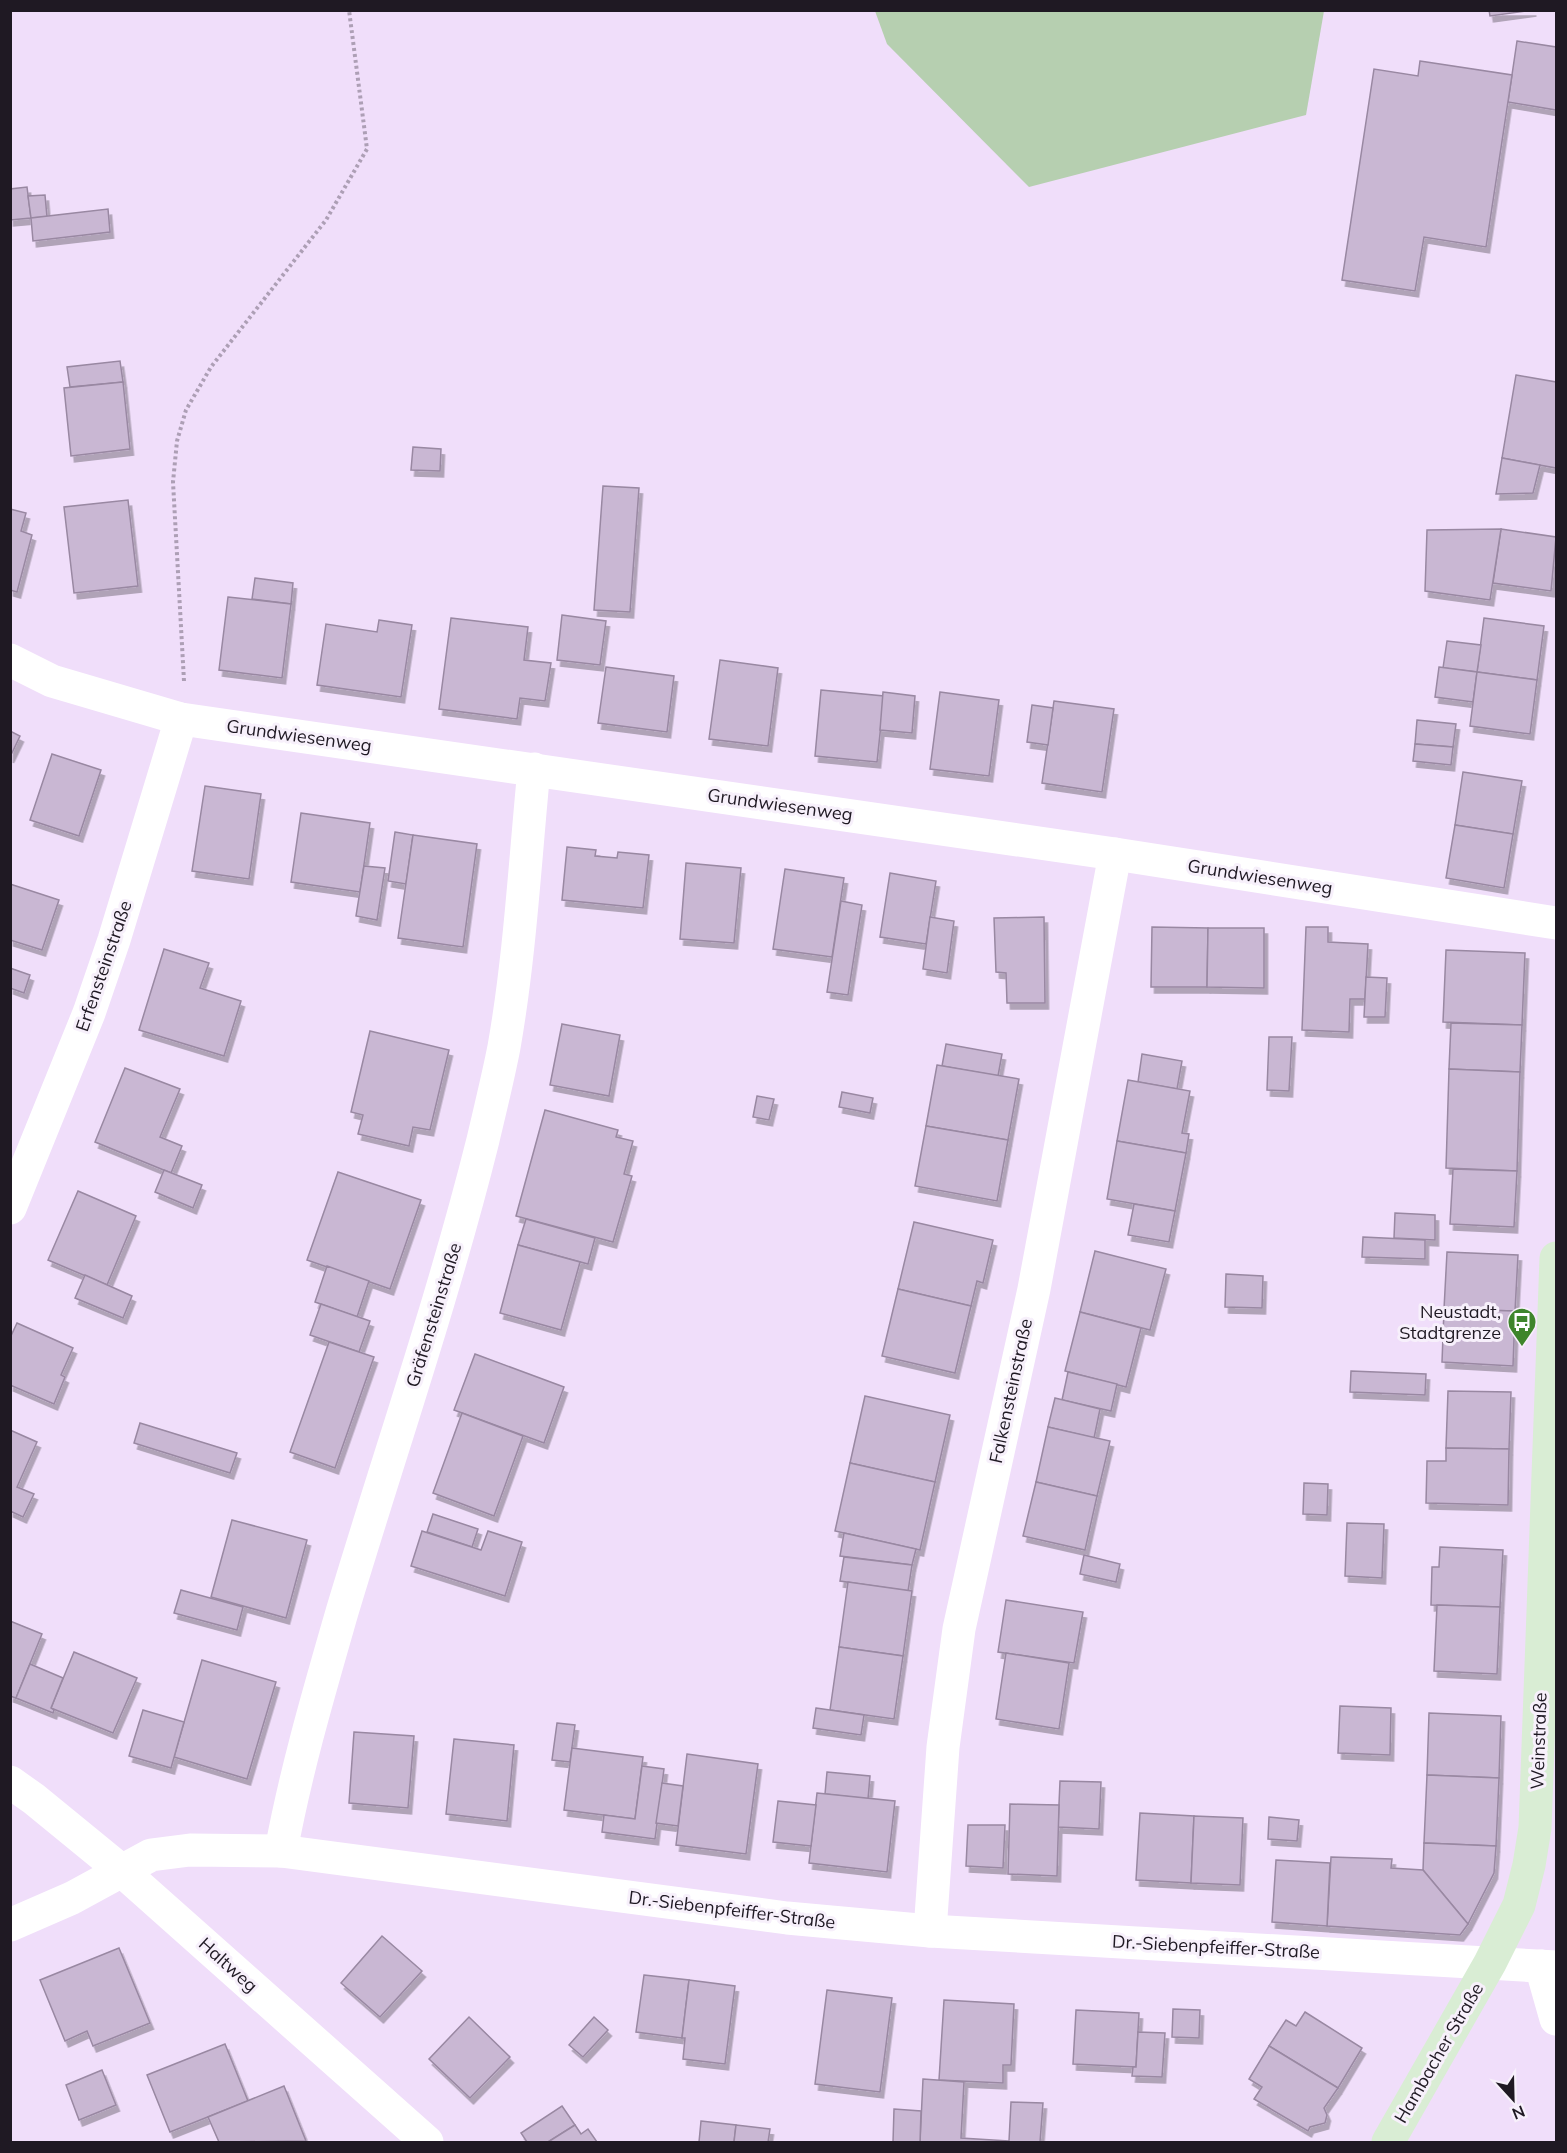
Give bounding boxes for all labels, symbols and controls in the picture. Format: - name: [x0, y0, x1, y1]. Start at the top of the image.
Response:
- street label: Grundwiesenweg: [225, 714, 373, 757]
- street label: Grundwiesenweg: [706, 783, 854, 826]
- street label: Grundwiesenweg: [1186, 854, 1334, 899]
- street label: Erfensteinstraße: [70, 897, 137, 1034]
- street label: Gräfensteinstraße: [401, 1240, 466, 1390]
- place label: Neustadt, Stadtgrenze: [1399, 1300, 1501, 1344]
- bus stop icon: Neustadt, Stadtgrenze: [1506, 1306, 1538, 1348]
- street label: Falkensteinstraße: [984, 1316, 1037, 1465]
- street label: Weinstraße: [1525, 1692, 1552, 1790]
- street label: Dr.-Siebenpfeiffer-Straße: [627, 1885, 837, 1934]
- street label: Dr.-Siebenpfeiffer-Straße: [1111, 1930, 1321, 1963]
- street label: Haltweg: [194, 1932, 263, 1997]
- street label: Hambacher Straße: [1389, 1978, 1488, 2127]
- north arrow: [1483, 2069, 1543, 2129]
- text: N: [1509, 2101, 1528, 2124]

